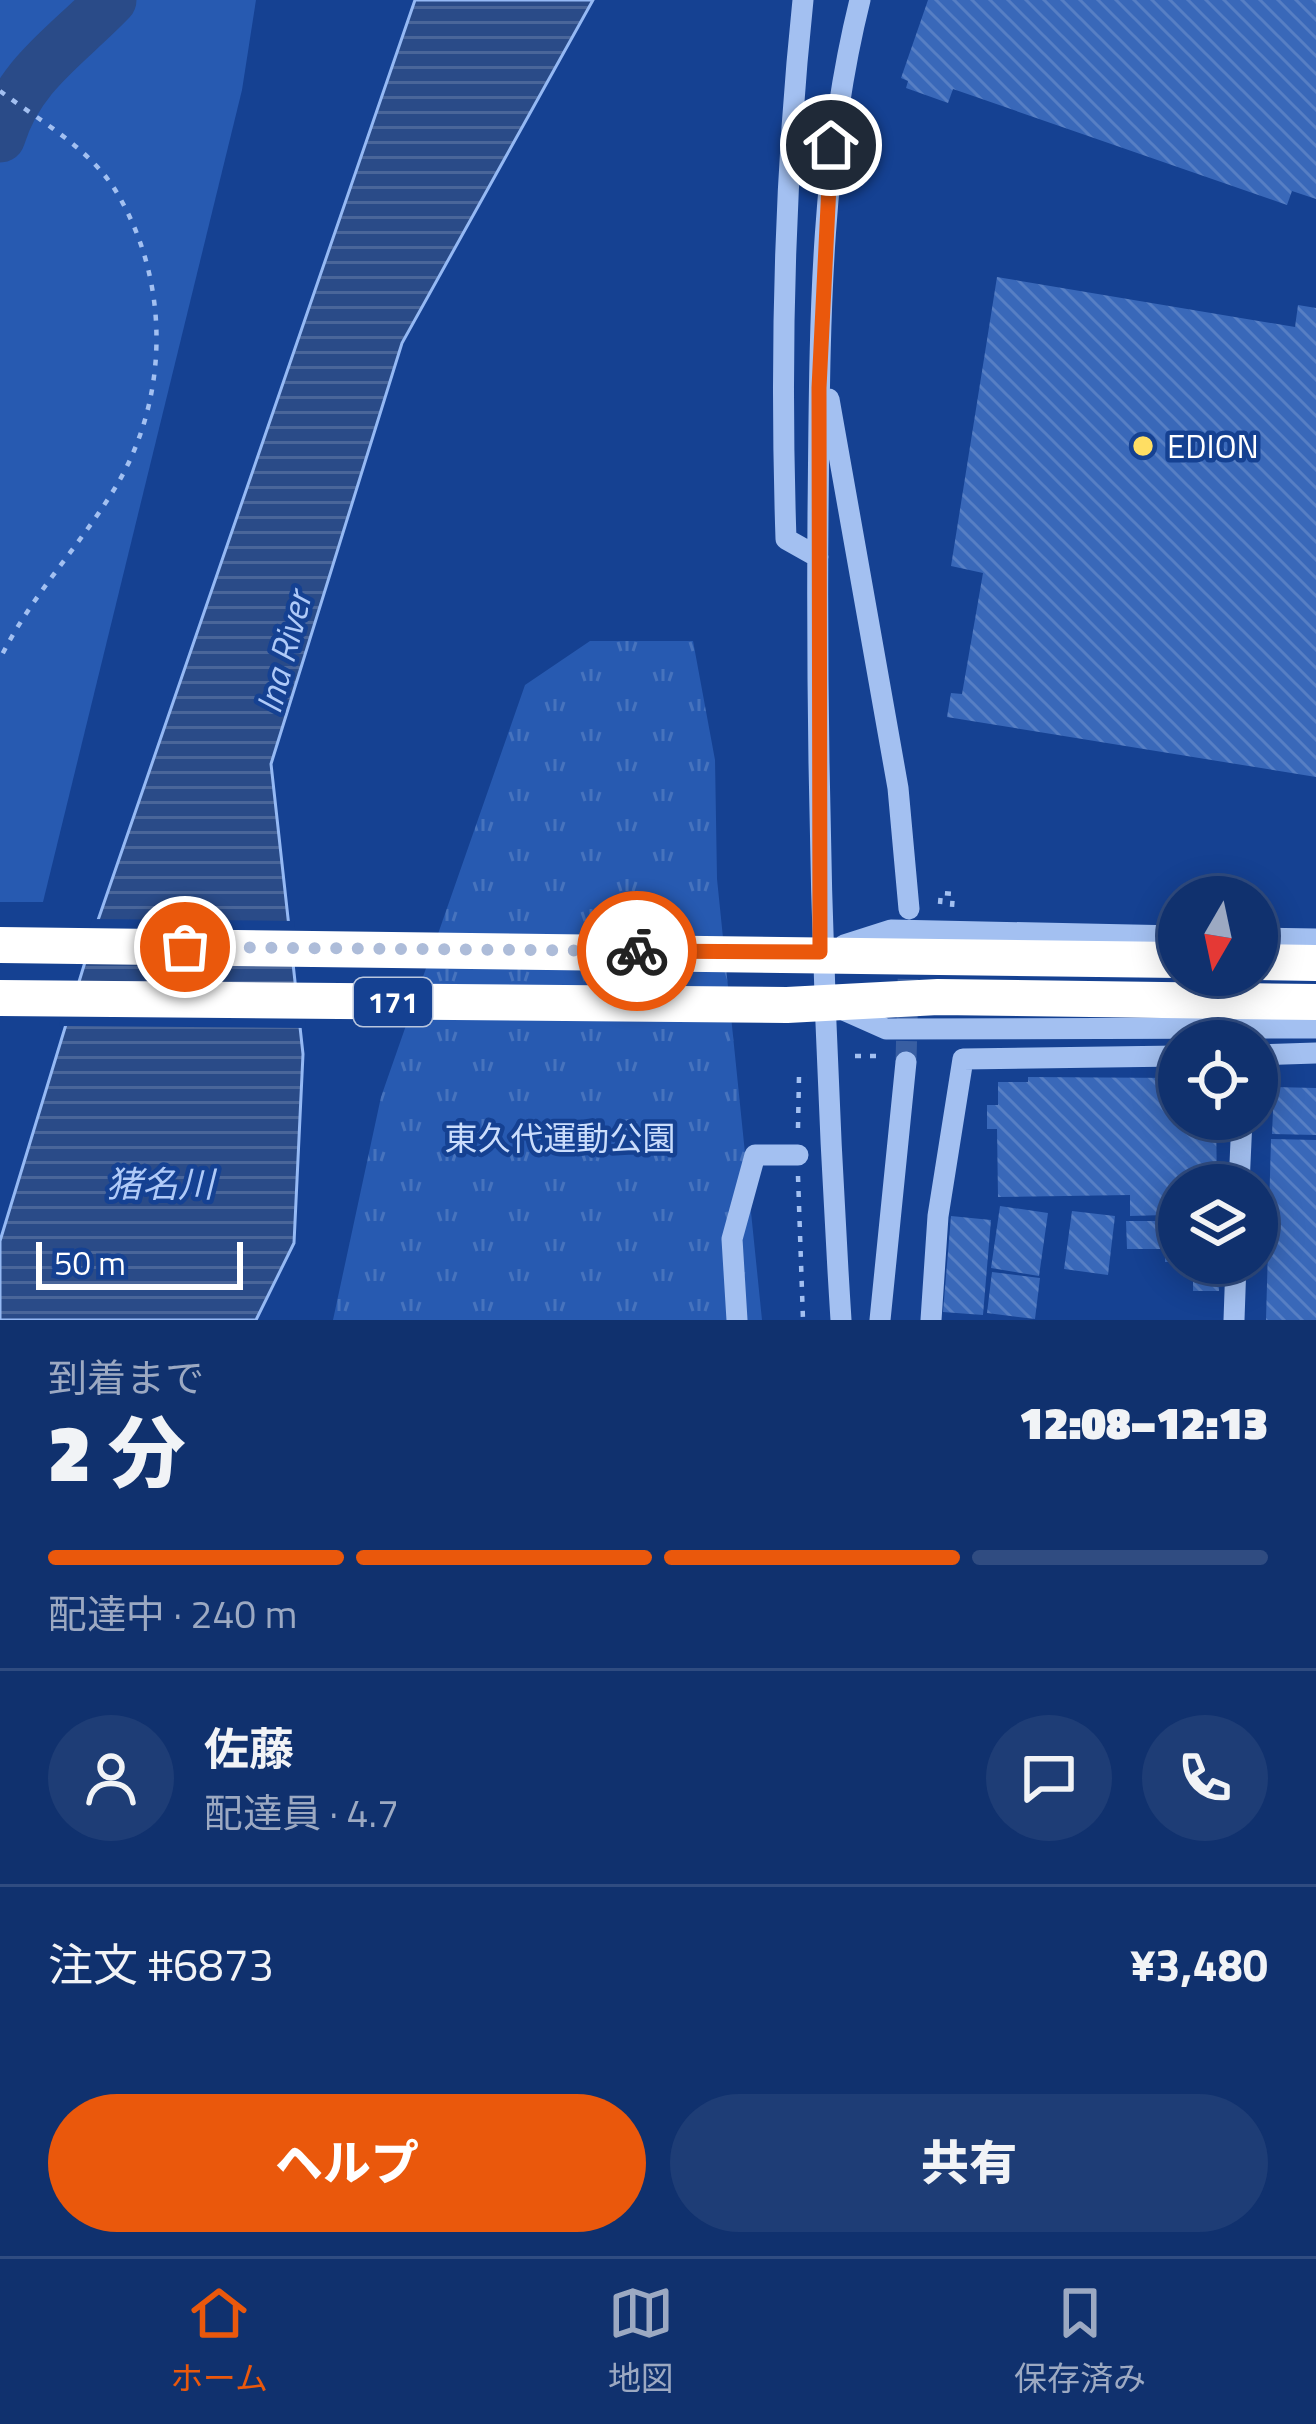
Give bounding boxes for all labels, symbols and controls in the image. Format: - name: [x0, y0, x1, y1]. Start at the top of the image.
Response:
- pin: [780, 94, 882, 196]
- icon: home: [798, 112, 864, 178]
- place label: EDION: [1167, 421, 1259, 471]
- marker: EDION: [1130, 433, 1156, 459]
- water label: Ina River: [240, 581, 327, 719]
- north arrow: [1158, 876, 1278, 996]
- map controls: [1158, 876, 1278, 1284]
- courier: [577, 891, 697, 1011]
- pin: [134, 896, 236, 998]
- icon: bag: [152, 914, 218, 980]
- icon: bike: [604, 918, 670, 984]
- road number: 171: [354, 978, 432, 1026]
- button: locate: [1158, 1020, 1278, 1140]
- park label: 東久代運動公園: [445, 1113, 676, 1163]
- water label: 猪名川: [106, 1156, 218, 1211]
- button: layers: [1158, 1164, 1278, 1284]
- scale bar: [36, 1236, 243, 1289]
- text: 50 m: [54, 1238, 126, 1288]
- text: 到着まで: [48, 1348, 204, 1407]
- text: 12:08–12:13: [1019, 1388, 1268, 1456]
- text: 2 分: [48, 1393, 186, 1511]
- text: 配達中 · 240 m: [48, 1584, 297, 1643]
- text: 佐藤: [204, 1714, 294, 1782]
- button: person: [48, 1715, 174, 1841]
- button: chat: [986, 1715, 1112, 1841]
- button: phone: [1142, 1715, 1268, 1841]
- text: 配達員 · 4.7: [204, 1783, 399, 1842]
- text: 注文 #6873: [48, 1930, 274, 1998]
- text: ¥3,480: [1130, 1930, 1268, 1998]
- button: ヘルプ: [48, 2094, 646, 2232]
- button: 共有: [670, 2094, 1268, 2232]
- tab: ホーム: [170, 2280, 268, 2403]
- tab: 地図: [608, 2280, 674, 2403]
- tab: 保存済み: [1014, 2280, 1146, 2403]

